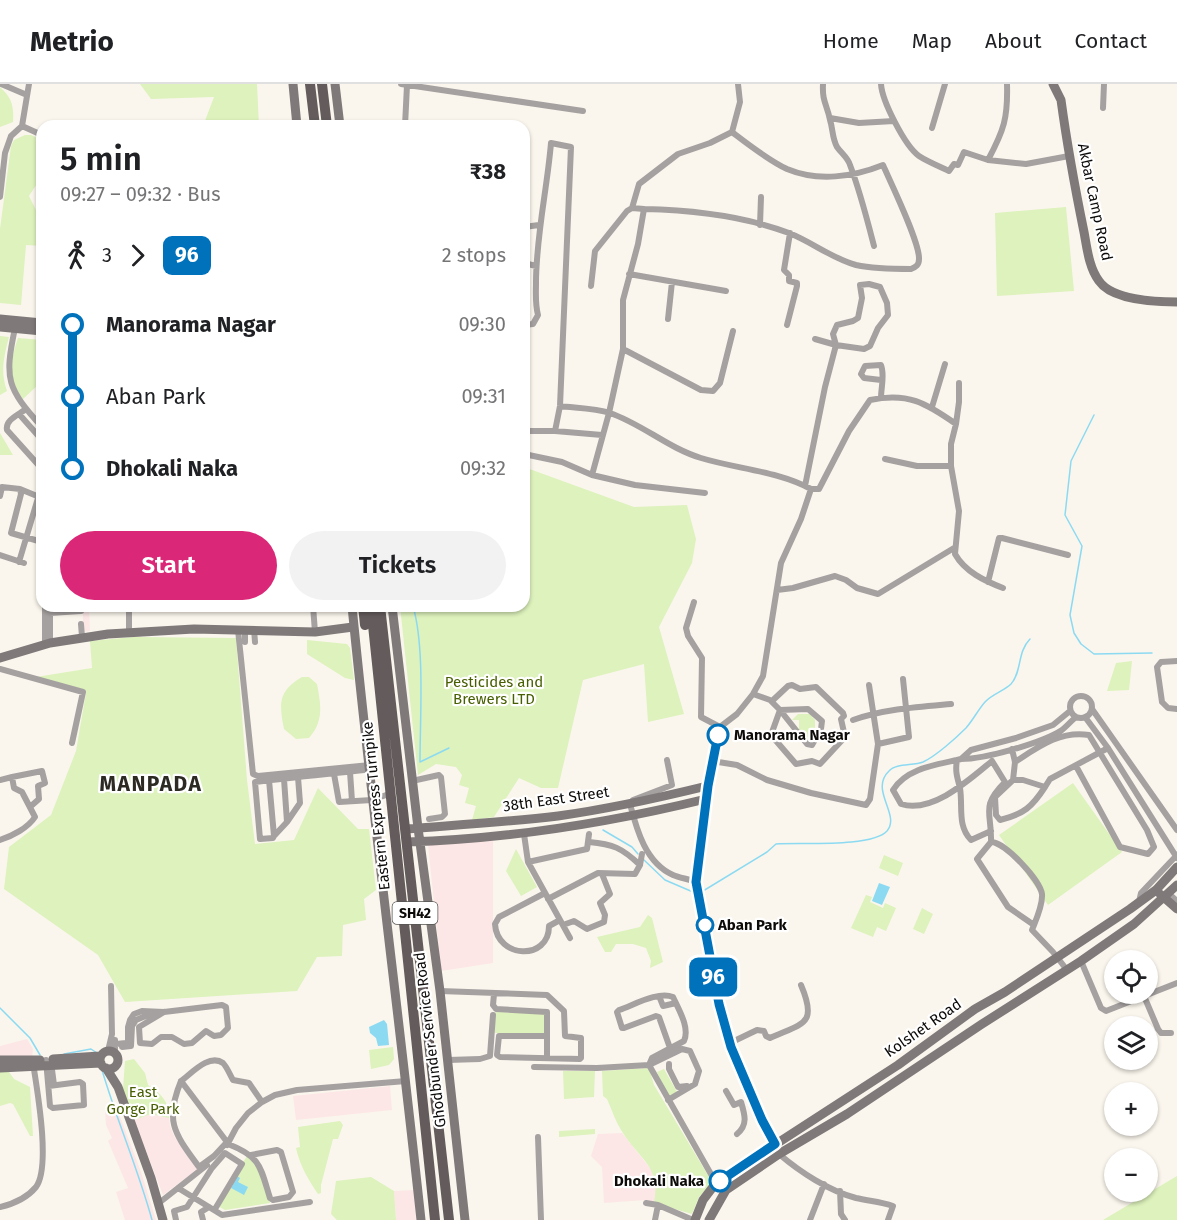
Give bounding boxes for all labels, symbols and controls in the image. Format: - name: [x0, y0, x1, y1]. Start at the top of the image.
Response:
- text: Metrio: [30, 25, 114, 58]
- text: Home: [823, 28, 879, 54]
- text: Map: [912, 28, 952, 54]
- text: About: [985, 28, 1042, 54]
- text: Contact: [1075, 28, 1147, 54]
- text: 5 min: [60, 139, 142, 179]
- street label: Akbar Camp Road: [1074, 142, 1116, 262]
- text: ₹38: [470, 158, 506, 185]
- text: 09:27 – 09:32 · Bus: [60, 182, 221, 206]
- icon: walk: [60, 239, 93, 272]
- icon: forward: [121, 239, 154, 272]
- text: 96: [175, 242, 199, 268]
- text: 3: [102, 243, 112, 267]
- text: 2 stops: [442, 243, 506, 267]
- text: Manorama Nagar: [106, 311, 276, 338]
- text: 09:30: [458, 312, 506, 336]
- text: Aban Park: [106, 383, 205, 410]
- text: 09:31: [461, 384, 506, 408]
- text: Dhokali Naka: [106, 455, 238, 482]
- text: 09:32: [460, 456, 506, 480]
- button: Start: [60, 531, 277, 600]
- button: Tickets: [289, 531, 506, 600]
- park label: Pesticides and Brewers LTD: [445, 673, 543, 708]
- street label: Eastern Express Turnpike: [358, 721, 394, 891]
- marker: Manorama Nagar: [707, 724, 729, 746]
- place label: Manorama Nagar: [734, 726, 851, 744]
- district label: MANPADA: [100, 771, 202, 797]
- street label: 38th East Street: [502, 783, 611, 815]
- road number: SH42: [392, 902, 438, 924]
- marker: Aban Park: [696, 916, 714, 934]
- place label: Aban Park: [717, 916, 788, 934]
- map controls: [1104, 950, 1158, 1202]
- button: locate: [1104, 950, 1158, 1004]
- street label: Ghodbunder Service Road: [410, 951, 450, 1129]
- line badge: 96: [686, 958, 740, 996]
- text: 96: [701, 964, 725, 990]
- street label: Kolshet Road: [881, 995, 965, 1061]
- button: layers: [1104, 1016, 1158, 1070]
- button: +: [1104, 1082, 1158, 1136]
- park label: East Gorge Park: [106, 1083, 180, 1118]
- button: −: [1104, 1148, 1158, 1202]
- marker: Dhokali Naka: [709, 1170, 731, 1192]
- place label: Dhokali Naka: [614, 1172, 704, 1190]

